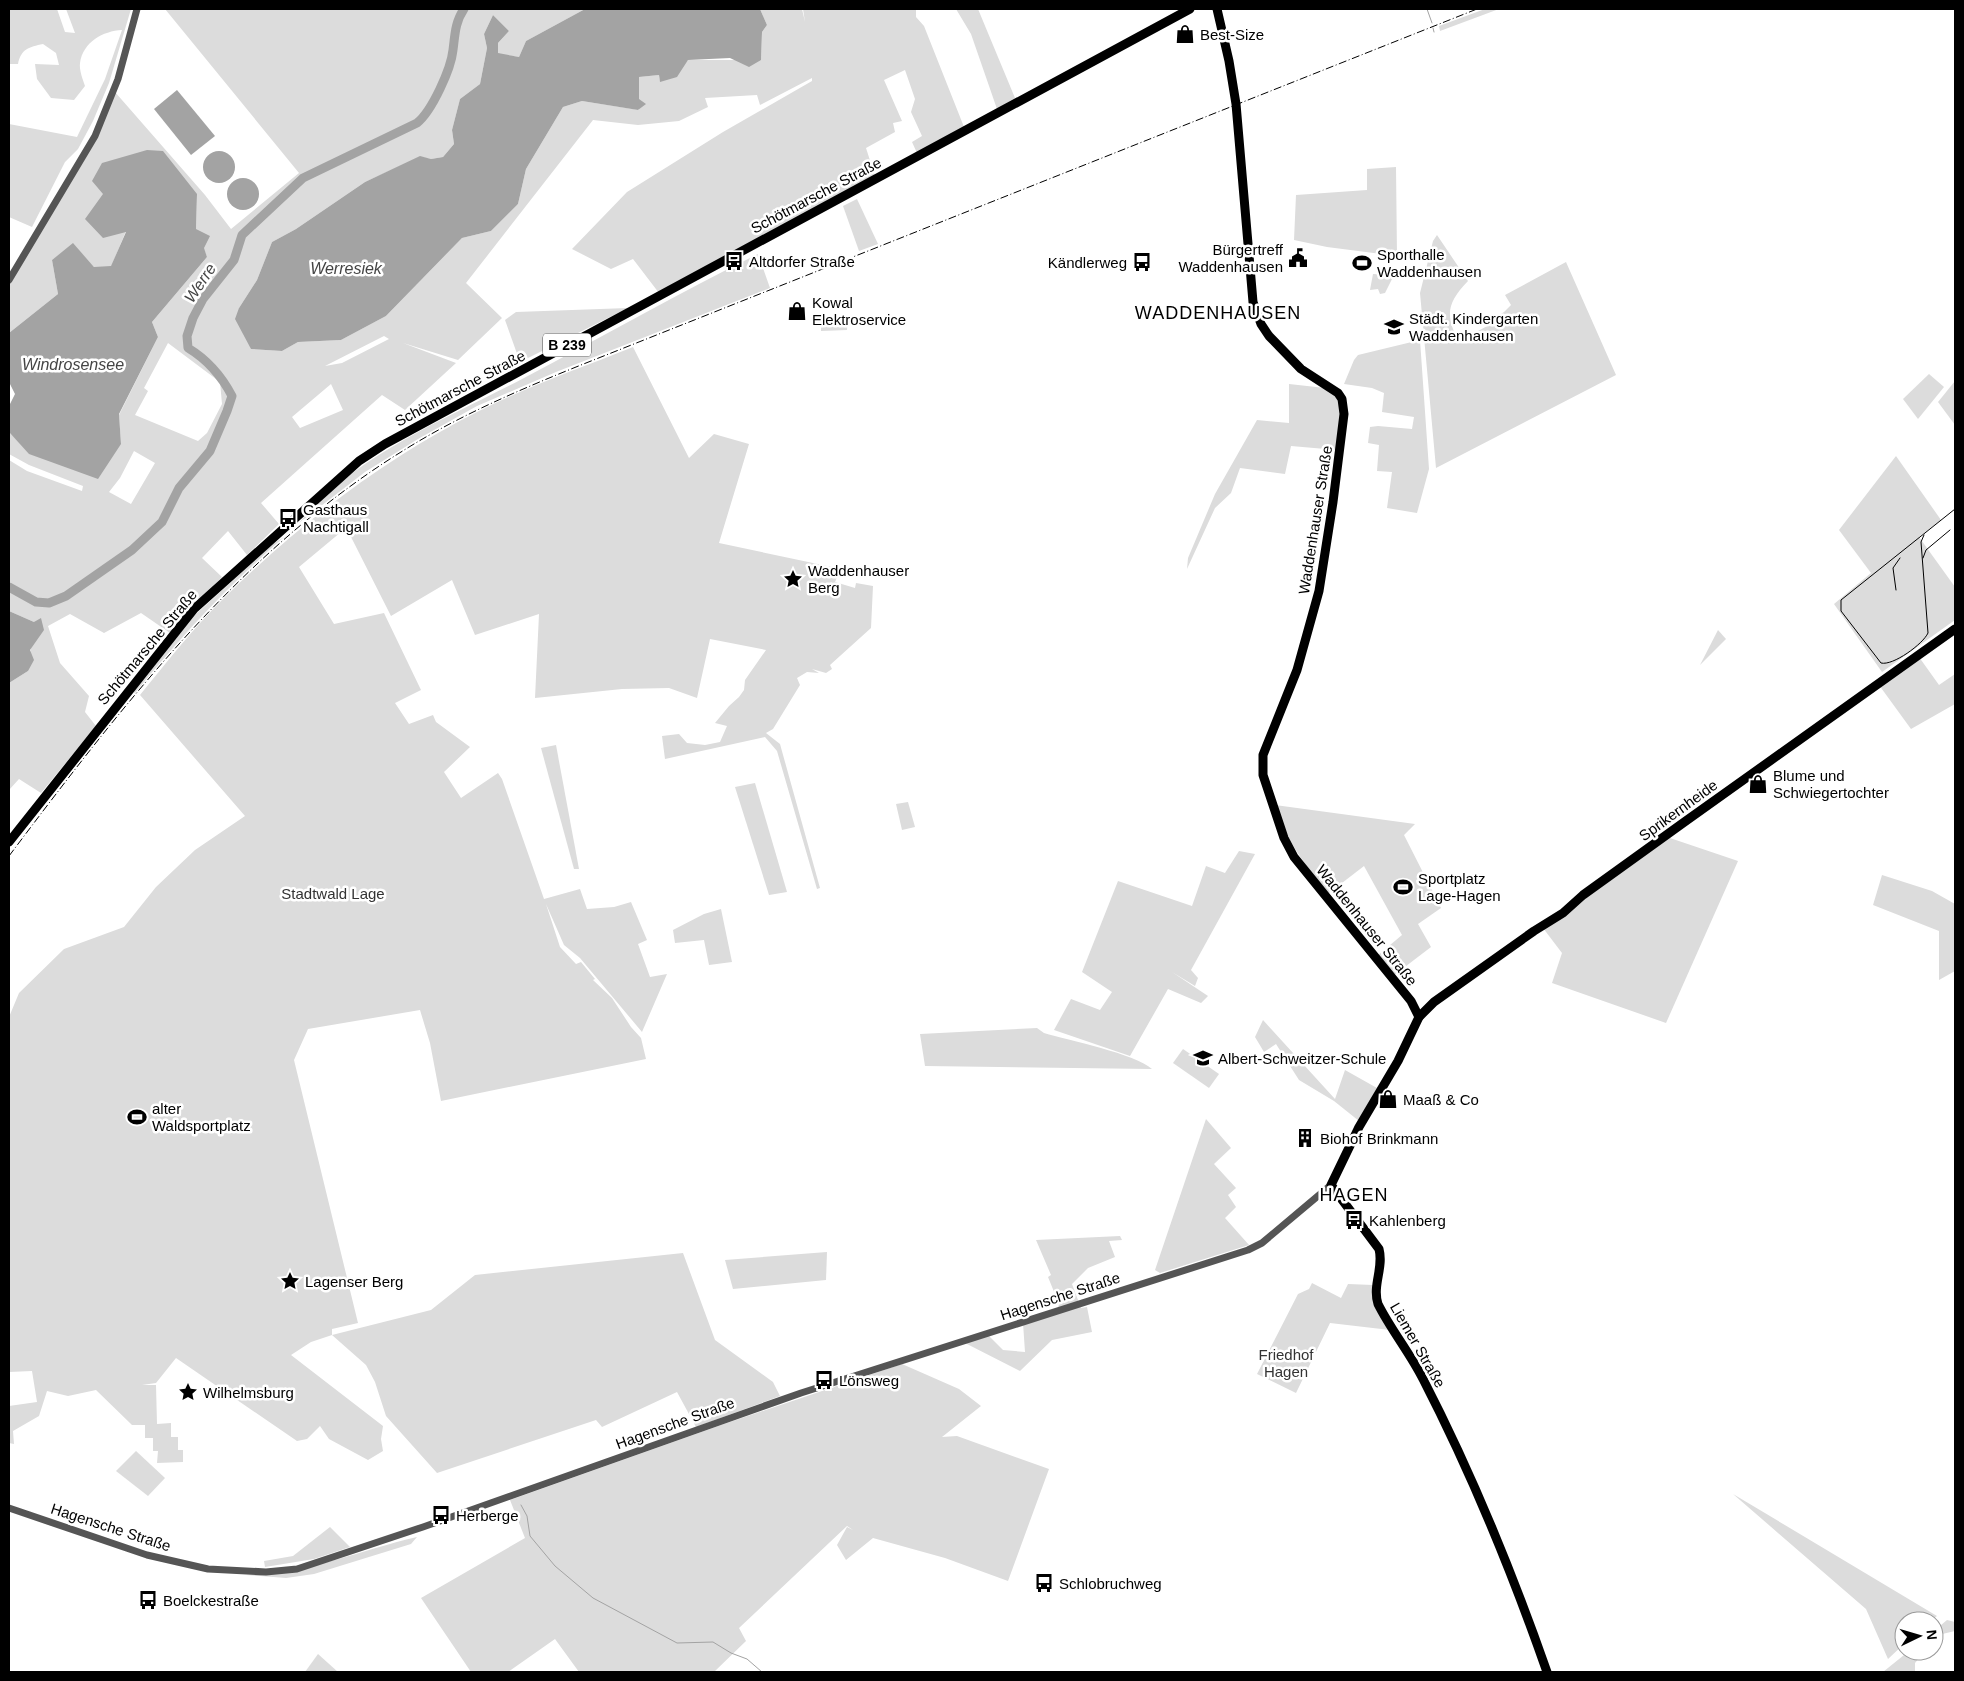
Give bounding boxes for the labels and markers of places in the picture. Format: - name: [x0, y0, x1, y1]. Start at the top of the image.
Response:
- shop icon: Best-Size: [1174, 23, 1196, 45]
- place label: Best-Size: [1200, 26, 1264, 43]
- place label: Bürgertreff Waddenhausen: [1178, 241, 1284, 275]
- place label: Sporthalle Waddenhausen: [1377, 246, 1482, 280]
- public building icon: Bürgertreff Waddenhausen: [1287, 247, 1309, 269]
- bus stop icon: Altdorfer Straße: [723, 250, 745, 272]
- bus stop icon: Kändlerweg: [1131, 251, 1153, 273]
- sports icon: Sporthalle Waddenhausen: [1351, 252, 1373, 274]
- place label: Altdorfer Straße: [749, 253, 855, 270]
- place label: Kändlerweg: [1048, 254, 1127, 271]
- place label: Kowal Elektroservice: [812, 294, 906, 328]
- shop icon: Kowal Elektroservice: [786, 300, 808, 322]
- place label: Städt. Kindergarten Waddenhausen: [1409, 310, 1538, 344]
- school or university icon: Städt. Kindergarten Waddenhausen: [1383, 316, 1405, 338]
- place label: Gasthaus Nachtigall: [303, 501, 369, 535]
- bus stop icon: Gasthaus Nachtigall: [277, 507, 299, 529]
- place label: Waddenhauser Berg: [808, 562, 909, 596]
- place icon: Waddenhauser Berg: [782, 568, 804, 590]
- place label: Blume und Schwiegertochter: [1773, 767, 1889, 801]
- shop icon: Blume und Schwiegertochter: [1747, 773, 1769, 795]
- place label: Sportplatz Lage-Hagen: [1418, 870, 1501, 904]
- sports icon: Sportplatz Lage-Hagen: [1392, 876, 1414, 898]
- school or university icon: Albert-Schweitzer-Schule: [1192, 1047, 1214, 1069]
- place label: Albert-Schweitzer-Schule: [1218, 1050, 1386, 1067]
- shop icon: Maaß & Co: [1377, 1088, 1399, 1110]
- place label: Maaß & Co: [1403, 1091, 1479, 1108]
- place label: alter Waldsportplatz: [152, 1100, 251, 1134]
- sports icon: alter Waldsportplatz: [126, 1106, 148, 1128]
- building icon: Biohof Brinkmann: [1294, 1127, 1316, 1149]
- place label: Biohof Brinkmann: [1320, 1130, 1438, 1147]
- bus stop icon: Kahlenberg: [1343, 1209, 1365, 1231]
- place label: Kahlenberg: [1369, 1212, 1446, 1229]
- place icon: Lagenser Berg: [279, 1270, 301, 1292]
- place label: Lagenser Berg: [305, 1273, 403, 1290]
- bus stop icon: Lönsweg: [813, 1369, 835, 1391]
- place label: Lönsweg: [839, 1372, 899, 1389]
- place icon: Wilhelmsburg: [177, 1381, 199, 1403]
- place label: Wilhelmsburg: [203, 1384, 294, 1401]
- bus stop icon: Herberge: [430, 1504, 452, 1526]
- place label: Herberge: [456, 1507, 519, 1524]
- bus stop icon: Schlobruchweg: [1033, 1572, 1055, 1594]
- place label: Schlobruchweg: [1059, 1575, 1162, 1592]
- bus stop icon: Boelckestraße: [137, 1589, 159, 1611]
- place label: Boelckestraße: [163, 1592, 259, 1609]

